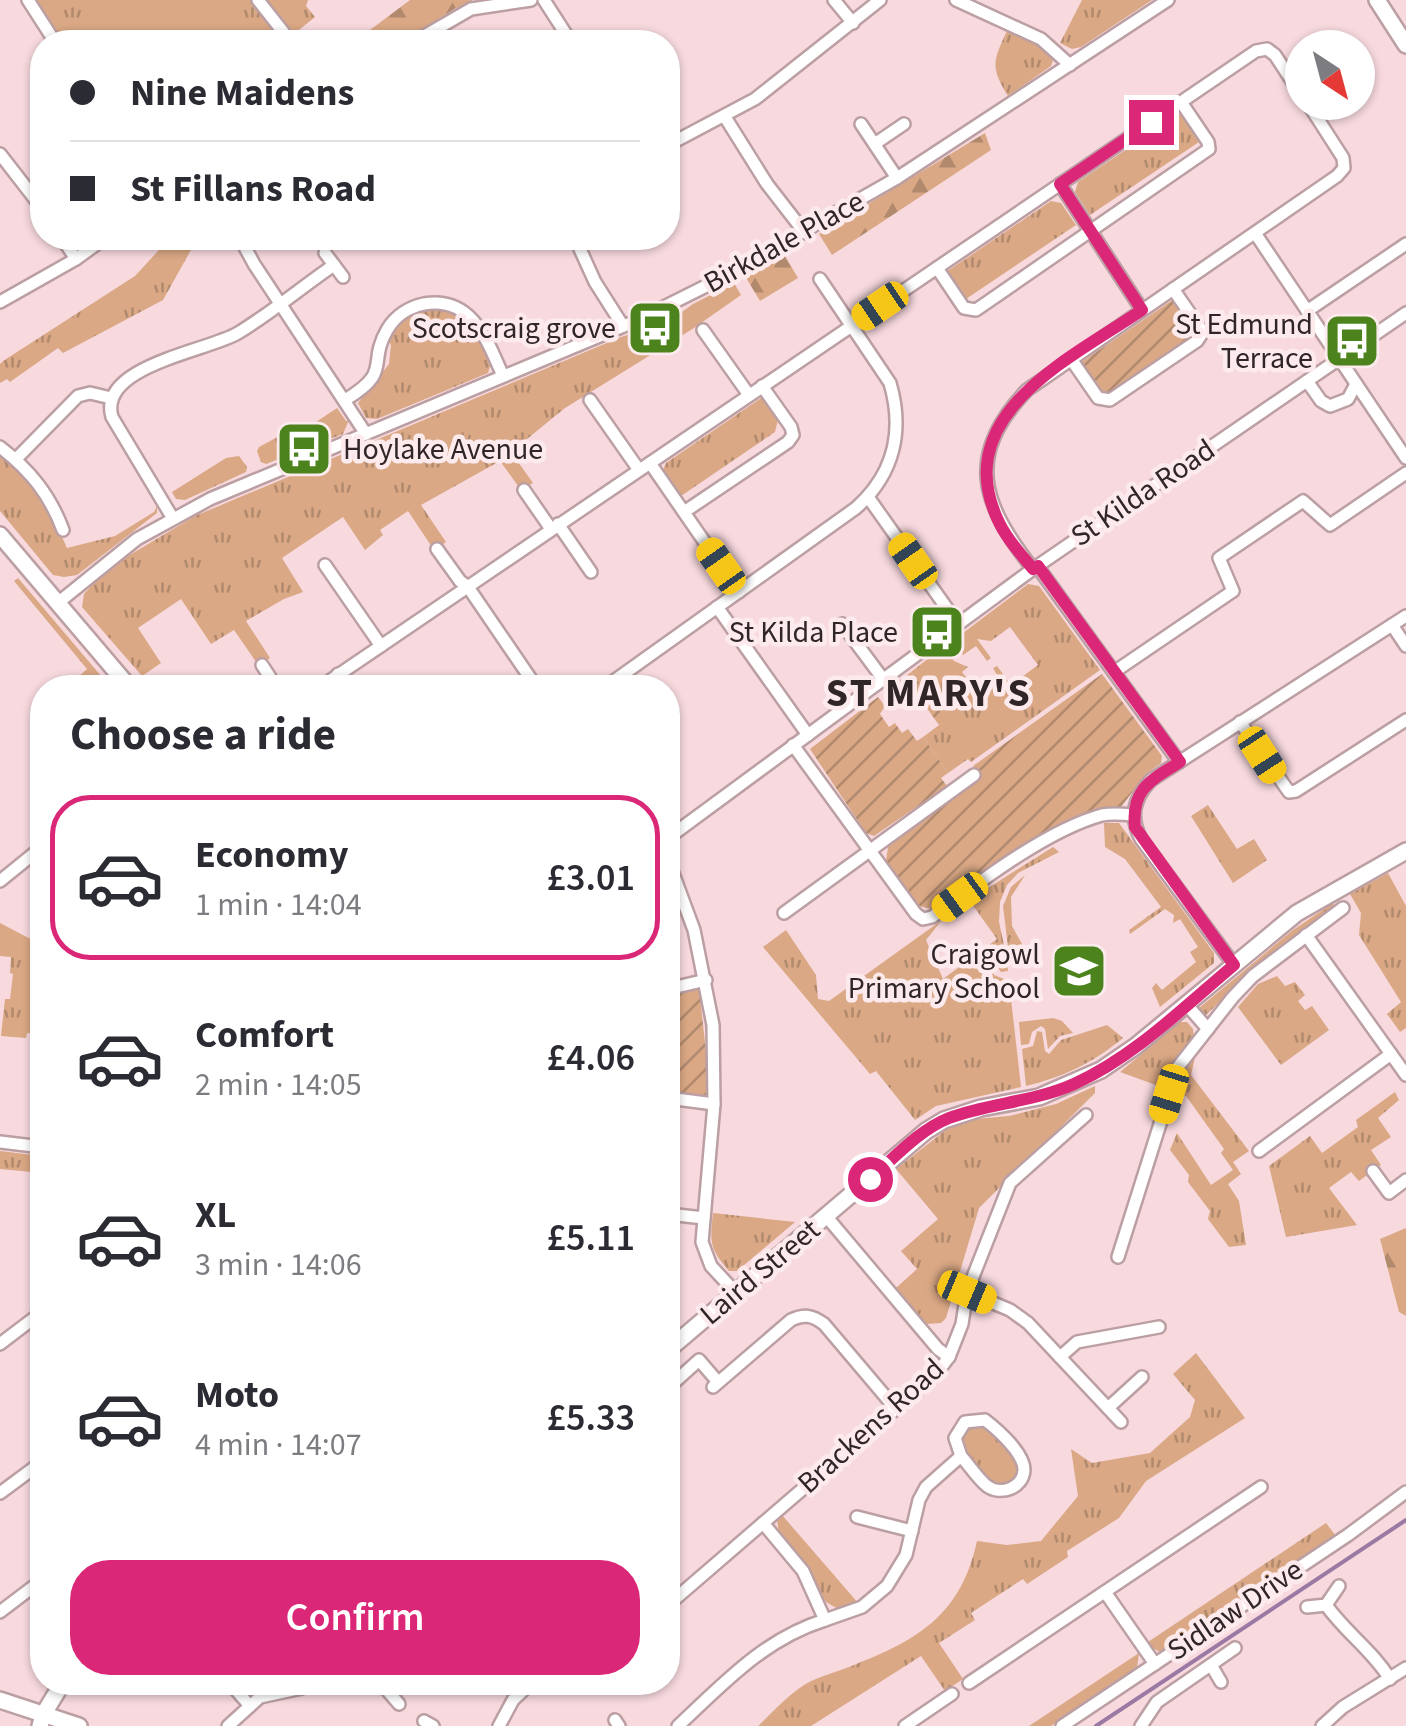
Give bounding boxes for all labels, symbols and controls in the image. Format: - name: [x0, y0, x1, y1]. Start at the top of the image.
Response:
- north arrow: [1285, 30, 1375, 120]
- map controls: [1285, 30, 1375, 120]
- text: Nine Maidens: [130, 66, 354, 120]
- route end: [1129, 100, 1174, 145]
- text: St Fillans Road: [130, 162, 376, 216]
- street label: Birkdale Place: [696, 180, 872, 304]
- car: [847, 277, 913, 335]
- bus stop icon: Scotscraig grove: [625, 298, 685, 358]
- place label: St Edmund Terrace: [1175, 303, 1313, 380]
- place label: Scotscraig grove: [412, 307, 616, 350]
- bus stop icon: St Edmund Terrace: [1322, 311, 1382, 371]
- bus stop icon: Hoylake Avenue: [274, 419, 334, 479]
- place label: Hoylake Avenue: [343, 428, 543, 471]
- street label: St Kilda Road: [1062, 429, 1224, 557]
- car: [884, 528, 942, 594]
- car: [692, 533, 750, 599]
- bus stop icon: St Kilda Place: [907, 602, 967, 662]
- place label: St Kilda Place: [729, 611, 898, 654]
- district label: ST MARY'S: [826, 665, 1032, 722]
- text: Choose a ride: [70, 703, 336, 767]
- car: [1233, 722, 1291, 788]
- text: Economy: [195, 828, 348, 882]
- icon: car: [75, 833, 165, 923]
- text: £3.01: [547, 851, 635, 905]
- car: [927, 867, 993, 927]
- text: 1 min · 14:04: [195, 882, 362, 928]
- place label: Craigowl Primary School: [848, 933, 1040, 1010]
- school or university icon: Craigowl Primary School: [1049, 941, 1109, 1001]
- text: Comfort: [195, 1008, 334, 1062]
- icon: car: [75, 1013, 165, 1103]
- text: £4.06: [547, 1031, 635, 1085]
- car: [1146, 1061, 1192, 1127]
- text: 2 min · 14:05: [195, 1062, 362, 1108]
- route start: [848, 1157, 893, 1202]
- text: XL: [195, 1188, 236, 1242]
- icon: car: [75, 1193, 165, 1283]
- street label: Laird Street: [691, 1209, 829, 1335]
- text: £5.11: [547, 1211, 635, 1265]
- text: 3 min · 14:06: [195, 1242, 362, 1288]
- car: [934, 1266, 1000, 1318]
- street label: Brackens Road: [788, 1348, 954, 1504]
- text: Moto: [195, 1368, 279, 1422]
- icon: car: [75, 1373, 165, 1463]
- text: £5.33: [547, 1391, 635, 1445]
- text: 4 min · 14:07: [195, 1422, 362, 1468]
- street label: Sidlaw Drive: [1159, 1549, 1311, 1671]
- button: Confirm: [70, 1560, 640, 1675]

